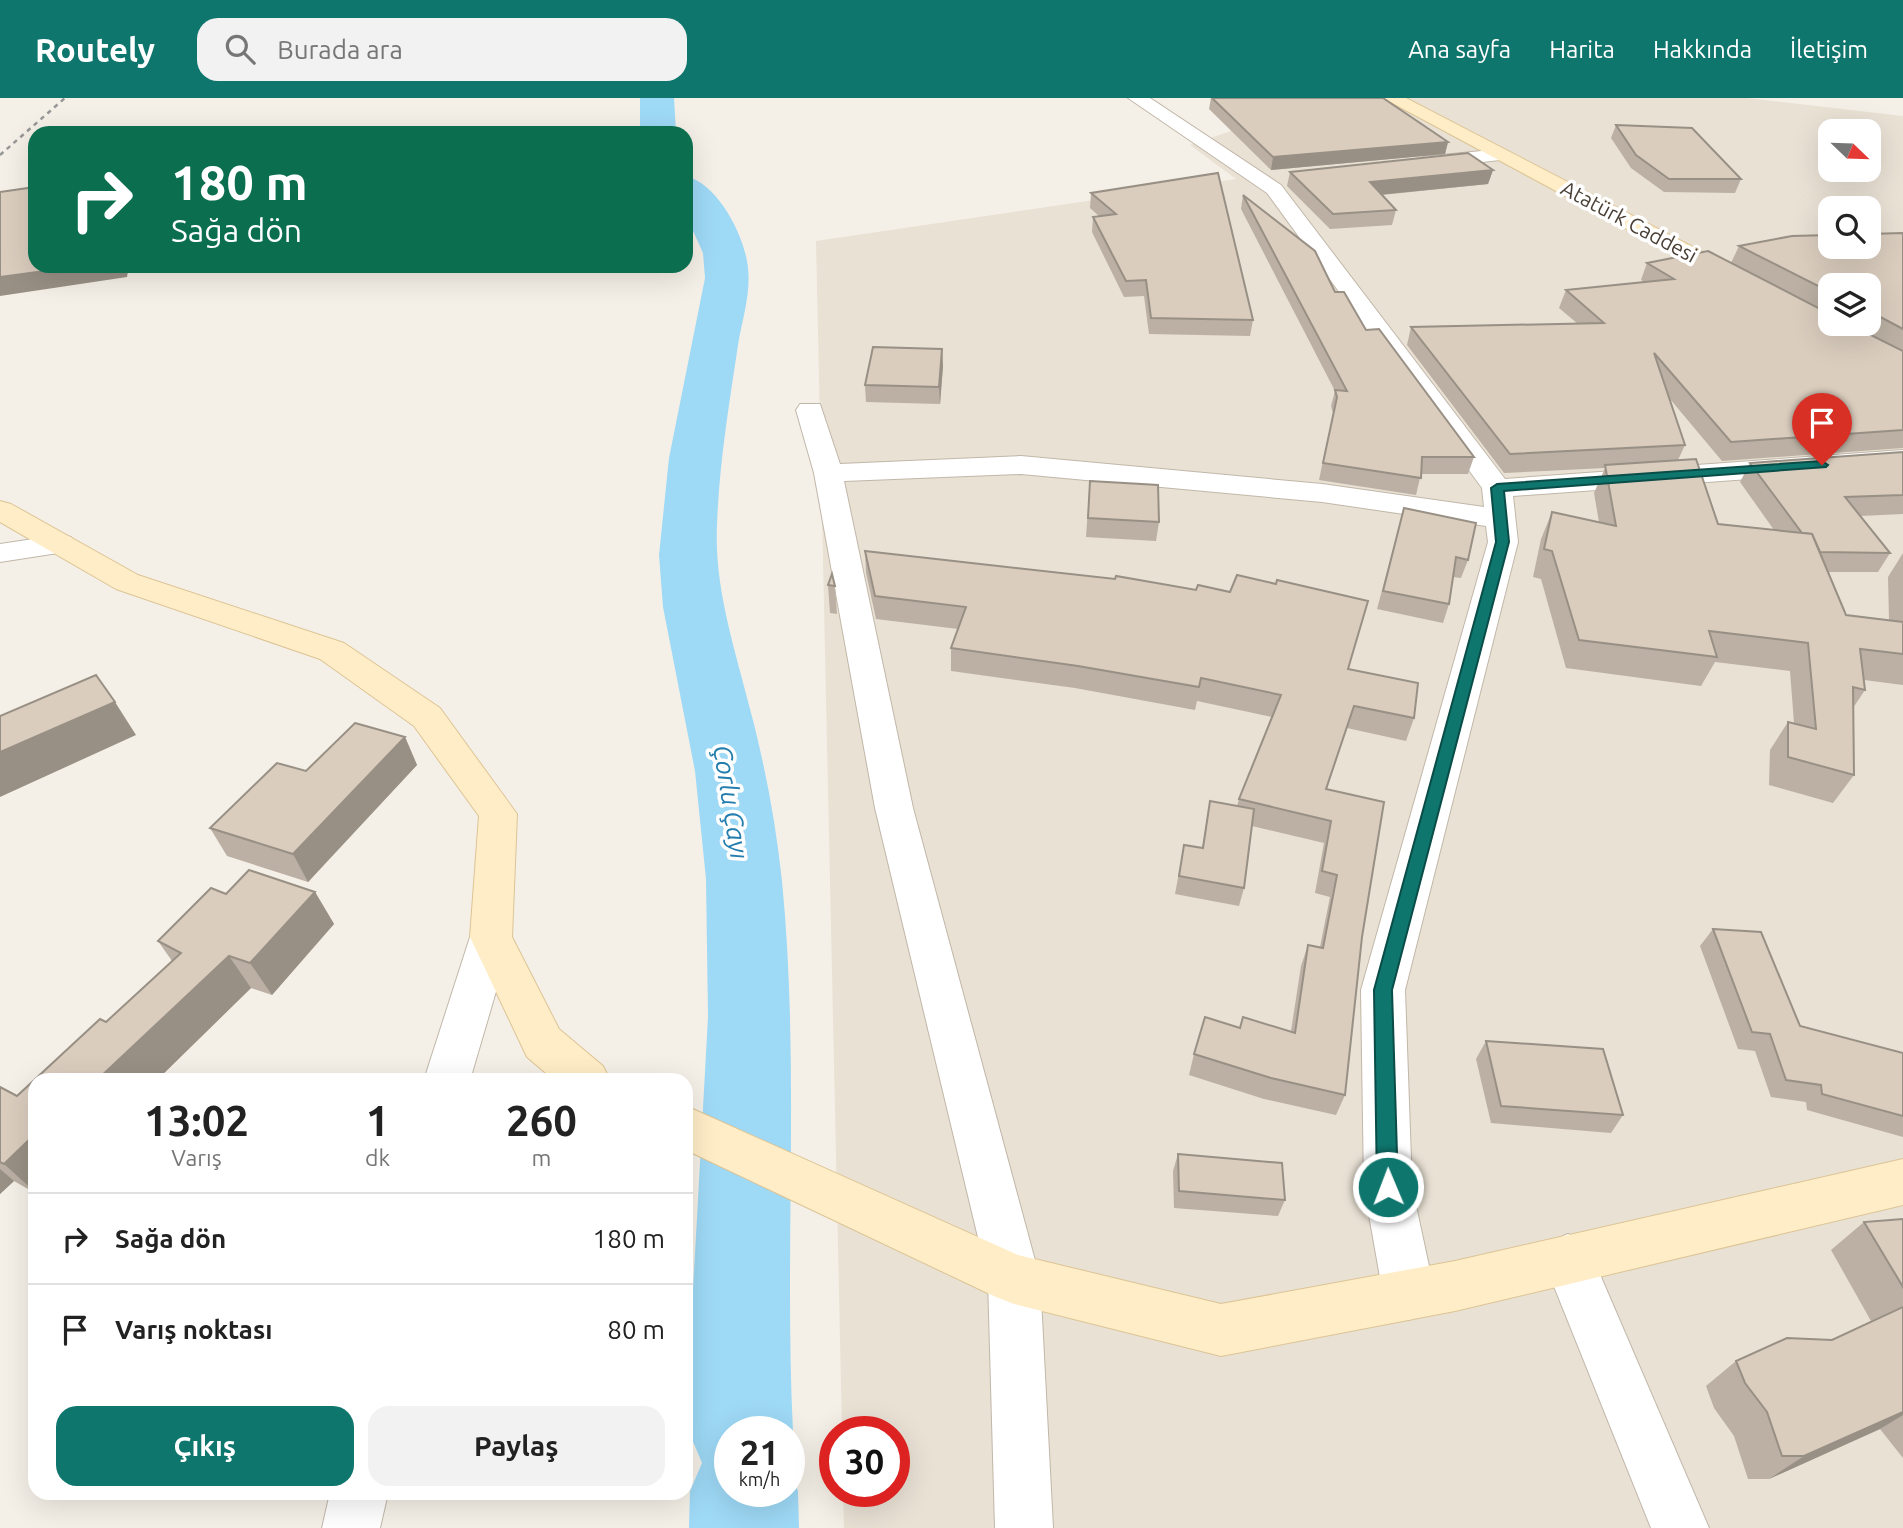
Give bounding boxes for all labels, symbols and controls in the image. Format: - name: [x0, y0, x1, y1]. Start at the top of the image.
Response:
- search box: [197, 18, 687, 81]
- icon: search: [221, 30, 259, 68]
- text: Routely: [35, 31, 155, 68]
- text: Burada ara: [277, 35, 403, 64]
- text: Ana sayfa: [1408, 36, 1511, 63]
- text: Harita: [1549, 36, 1615, 63]
- text: Hakkında: [1653, 36, 1752, 63]
- text: İletişim: [1790, 36, 1868, 63]
- north arrow: [1818, 119, 1881, 182]
- map controls: [1818, 119, 1881, 336]
- icon: right: [56, 154, 147, 245]
- text: 180 m: [171, 154, 308, 209]
- street label: Atatürk Caddesi: [1557, 175, 1701, 267]
- button: search: [1818, 196, 1881, 259]
- text: Sağa dön: [171, 212, 302, 248]
- button: layers: [1818, 273, 1881, 336]
- pin: [1792, 393, 1852, 465]
- icon: arrive: [1803, 404, 1841, 442]
- water label: Çorlu Çayı: [708, 743, 755, 861]
- text: 13:02: [144, 1097, 249, 1144]
- text: 1: [366, 1097, 389, 1144]
- text: 260: [506, 1097, 577, 1144]
- text: Varış: [171, 1145, 222, 1170]
- text: dk: [365, 1145, 390, 1170]
- text: m: [532, 1145, 551, 1170]
- position arrow: [1351, 1150, 1425, 1224]
- icon: right: [56, 1220, 94, 1258]
- text: Sağa dön: [115, 1224, 226, 1253]
- text: 180 m: [593, 1224, 665, 1253]
- icon: arrive: [56, 1311, 94, 1349]
- text: Varış noktası: [115, 1315, 272, 1344]
- text: 80 m: [607, 1315, 665, 1344]
- button: Çıkış: [56, 1406, 354, 1486]
- button: Paylaş: [368, 1406, 665, 1486]
- speed limit sign: 30: [819, 1416, 910, 1507]
- text: 21: [740, 1432, 779, 1472]
- text: km/h: [739, 1469, 780, 1489]

